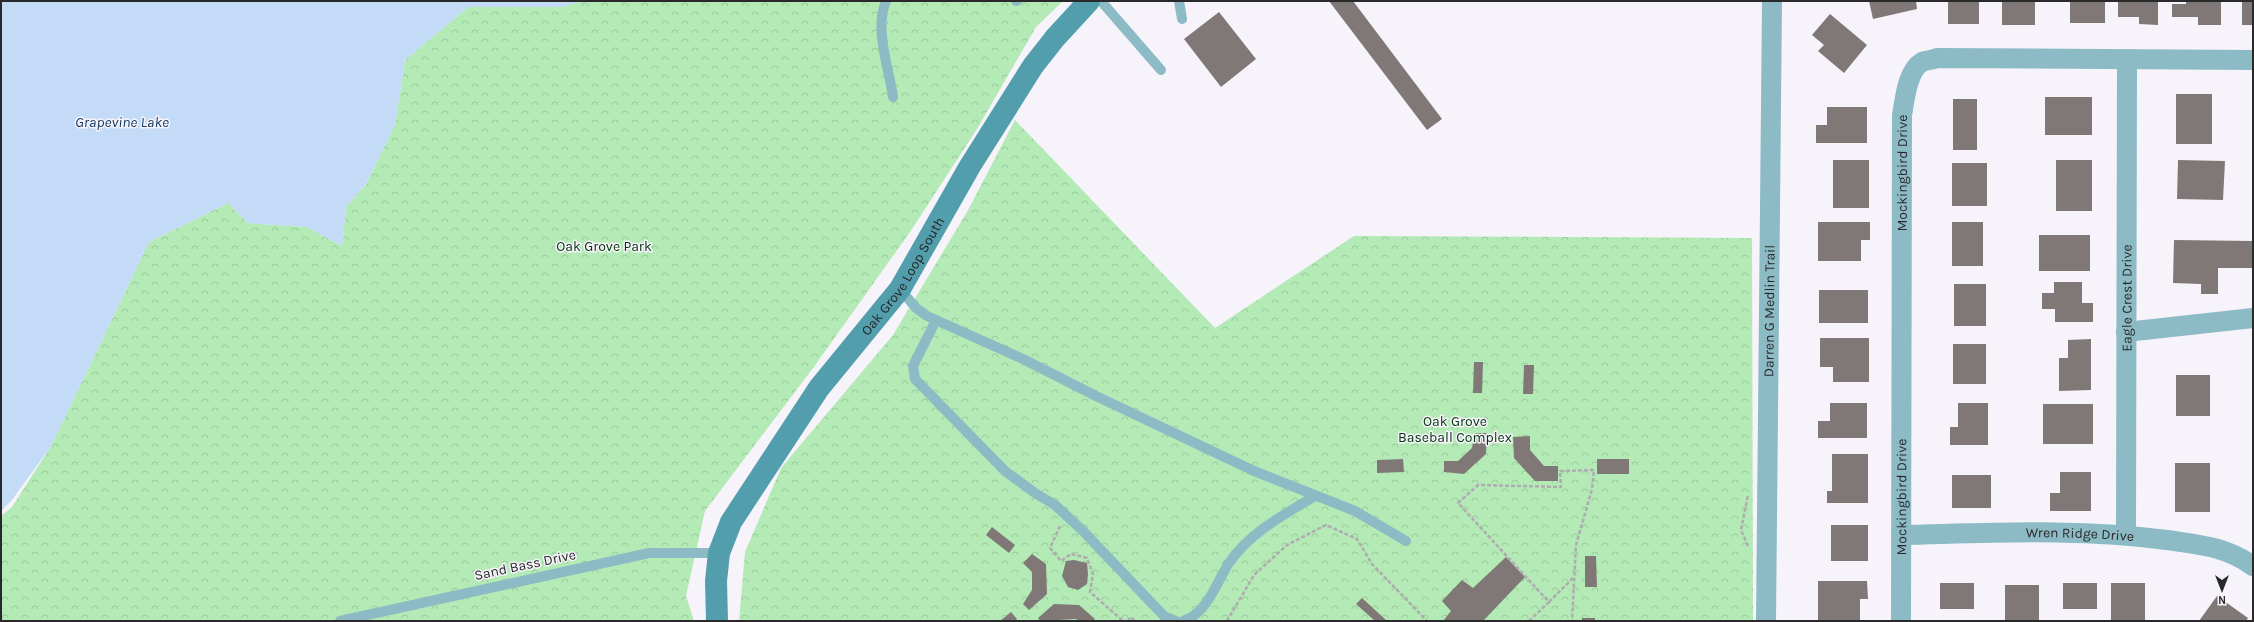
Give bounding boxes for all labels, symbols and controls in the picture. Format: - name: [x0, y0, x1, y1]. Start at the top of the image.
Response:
- water label: Grapevine Lake: [75, 113, 169, 131]
- street label: Mockingbird Drive: [1893, 114, 1911, 232]
- street label: Oak Grove Loop South: [857, 214, 948, 339]
- park label: Oak Grove Park: [556, 238, 652, 255]
- street label: Eagle Crest Drive: [2118, 244, 2135, 352]
- street label: Darren G Medlin Trail: [1760, 245, 1778, 377]
- park label: Oak Grove Baseball Complex: [1398, 413, 1512, 446]
- street label: Mockingbird Drive: [1893, 438, 1910, 556]
- street label: Wren Ridge Drive: [2026, 524, 2135, 545]
- street label: Sand Bass Drive: [473, 546, 577, 584]
- north arrow: [2202, 570, 2242, 610]
- text: N: [2218, 593, 2226, 606]

